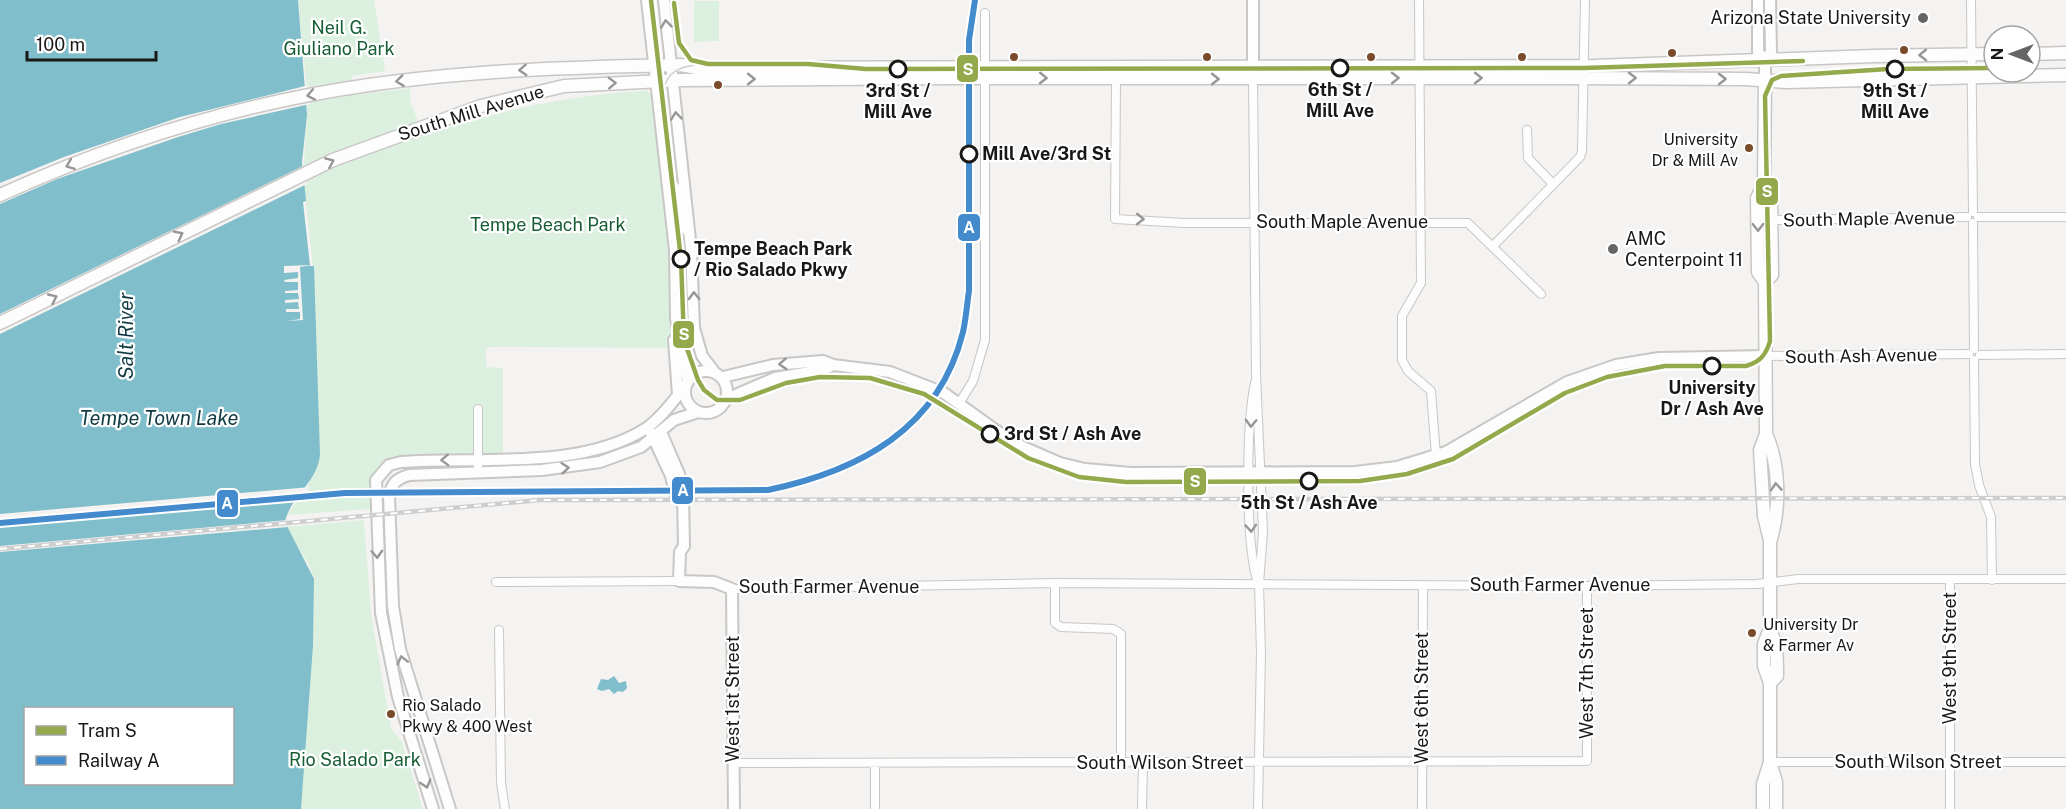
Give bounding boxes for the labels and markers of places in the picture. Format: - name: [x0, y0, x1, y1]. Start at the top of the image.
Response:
- place label: Arizona State University: [1710, 7, 1911, 28]
- marker: Arizona State University: [1916, 11, 1930, 25]
- unlabelled marker: [1898, 44, 1910, 56]
- unlabelled marker: [1666, 47, 1678, 59]
- unlabelled marker: [1008, 51, 1020, 63]
- unlabelled marker: [1201, 51, 1213, 63]
- unlabelled marker: [1365, 51, 1377, 63]
- unlabelled marker: [1516, 51, 1528, 63]
- marker: 6th St / Mill Ave: [1331, 59, 1349, 77]
- marker: 3rd St / Mill Ave: [889, 60, 907, 78]
- marker: 9th St / Mill Ave: [1886, 60, 1904, 78]
- unlabelled marker: [712, 79, 724, 91]
- place label: 6th St / Mill Ave: [1306, 79, 1374, 121]
- place label: 3rd St / Mill Ave: [864, 80, 932, 122]
- place label: 9th St / Mill Ave: [1861, 80, 1929, 122]
- place label: University Dr & Mill Av: [1651, 130, 1738, 170]
- marker: University Dr & Mill Av: [1743, 142, 1755, 154]
- place label: Mill Ave/3rd St: [982, 143, 1111, 164]
- marker: Mill Ave/3rd St: [960, 145, 978, 163]
- place label: AMC Centerpoint 11: [1625, 228, 1743, 270]
- place label: Tempe Beach Park / Rio Salado Pkwy: [694, 238, 853, 280]
- marker: AMC Centerpoint 11: [1606, 242, 1620, 256]
- marker: Tempe Beach Park / Rio Salado Pkwy: [672, 250, 690, 268]
- marker: University Dr / Ash Ave: [1703, 357, 1721, 375]
- place label: University Dr / Ash Ave: [1660, 377, 1764, 419]
- place label: 3rd St / Ash Ave: [1004, 423, 1141, 444]
- marker: 3rd St / Ash Ave: [981, 425, 999, 443]
- marker: 5th St / Ash Ave: [1300, 472, 1318, 490]
- place label: 5th St / Ash Ave: [1240, 492, 1378, 513]
- place label: University Dr & Farmer Av: [1763, 615, 1859, 655]
- marker: University Dr & Farmer Av: [1746, 627, 1758, 639]
- place label: Rio Salado Pkwy & 400 West: [402, 696, 532, 736]
- marker: Rio Salado Pkwy & 400 West: [385, 708, 397, 720]

